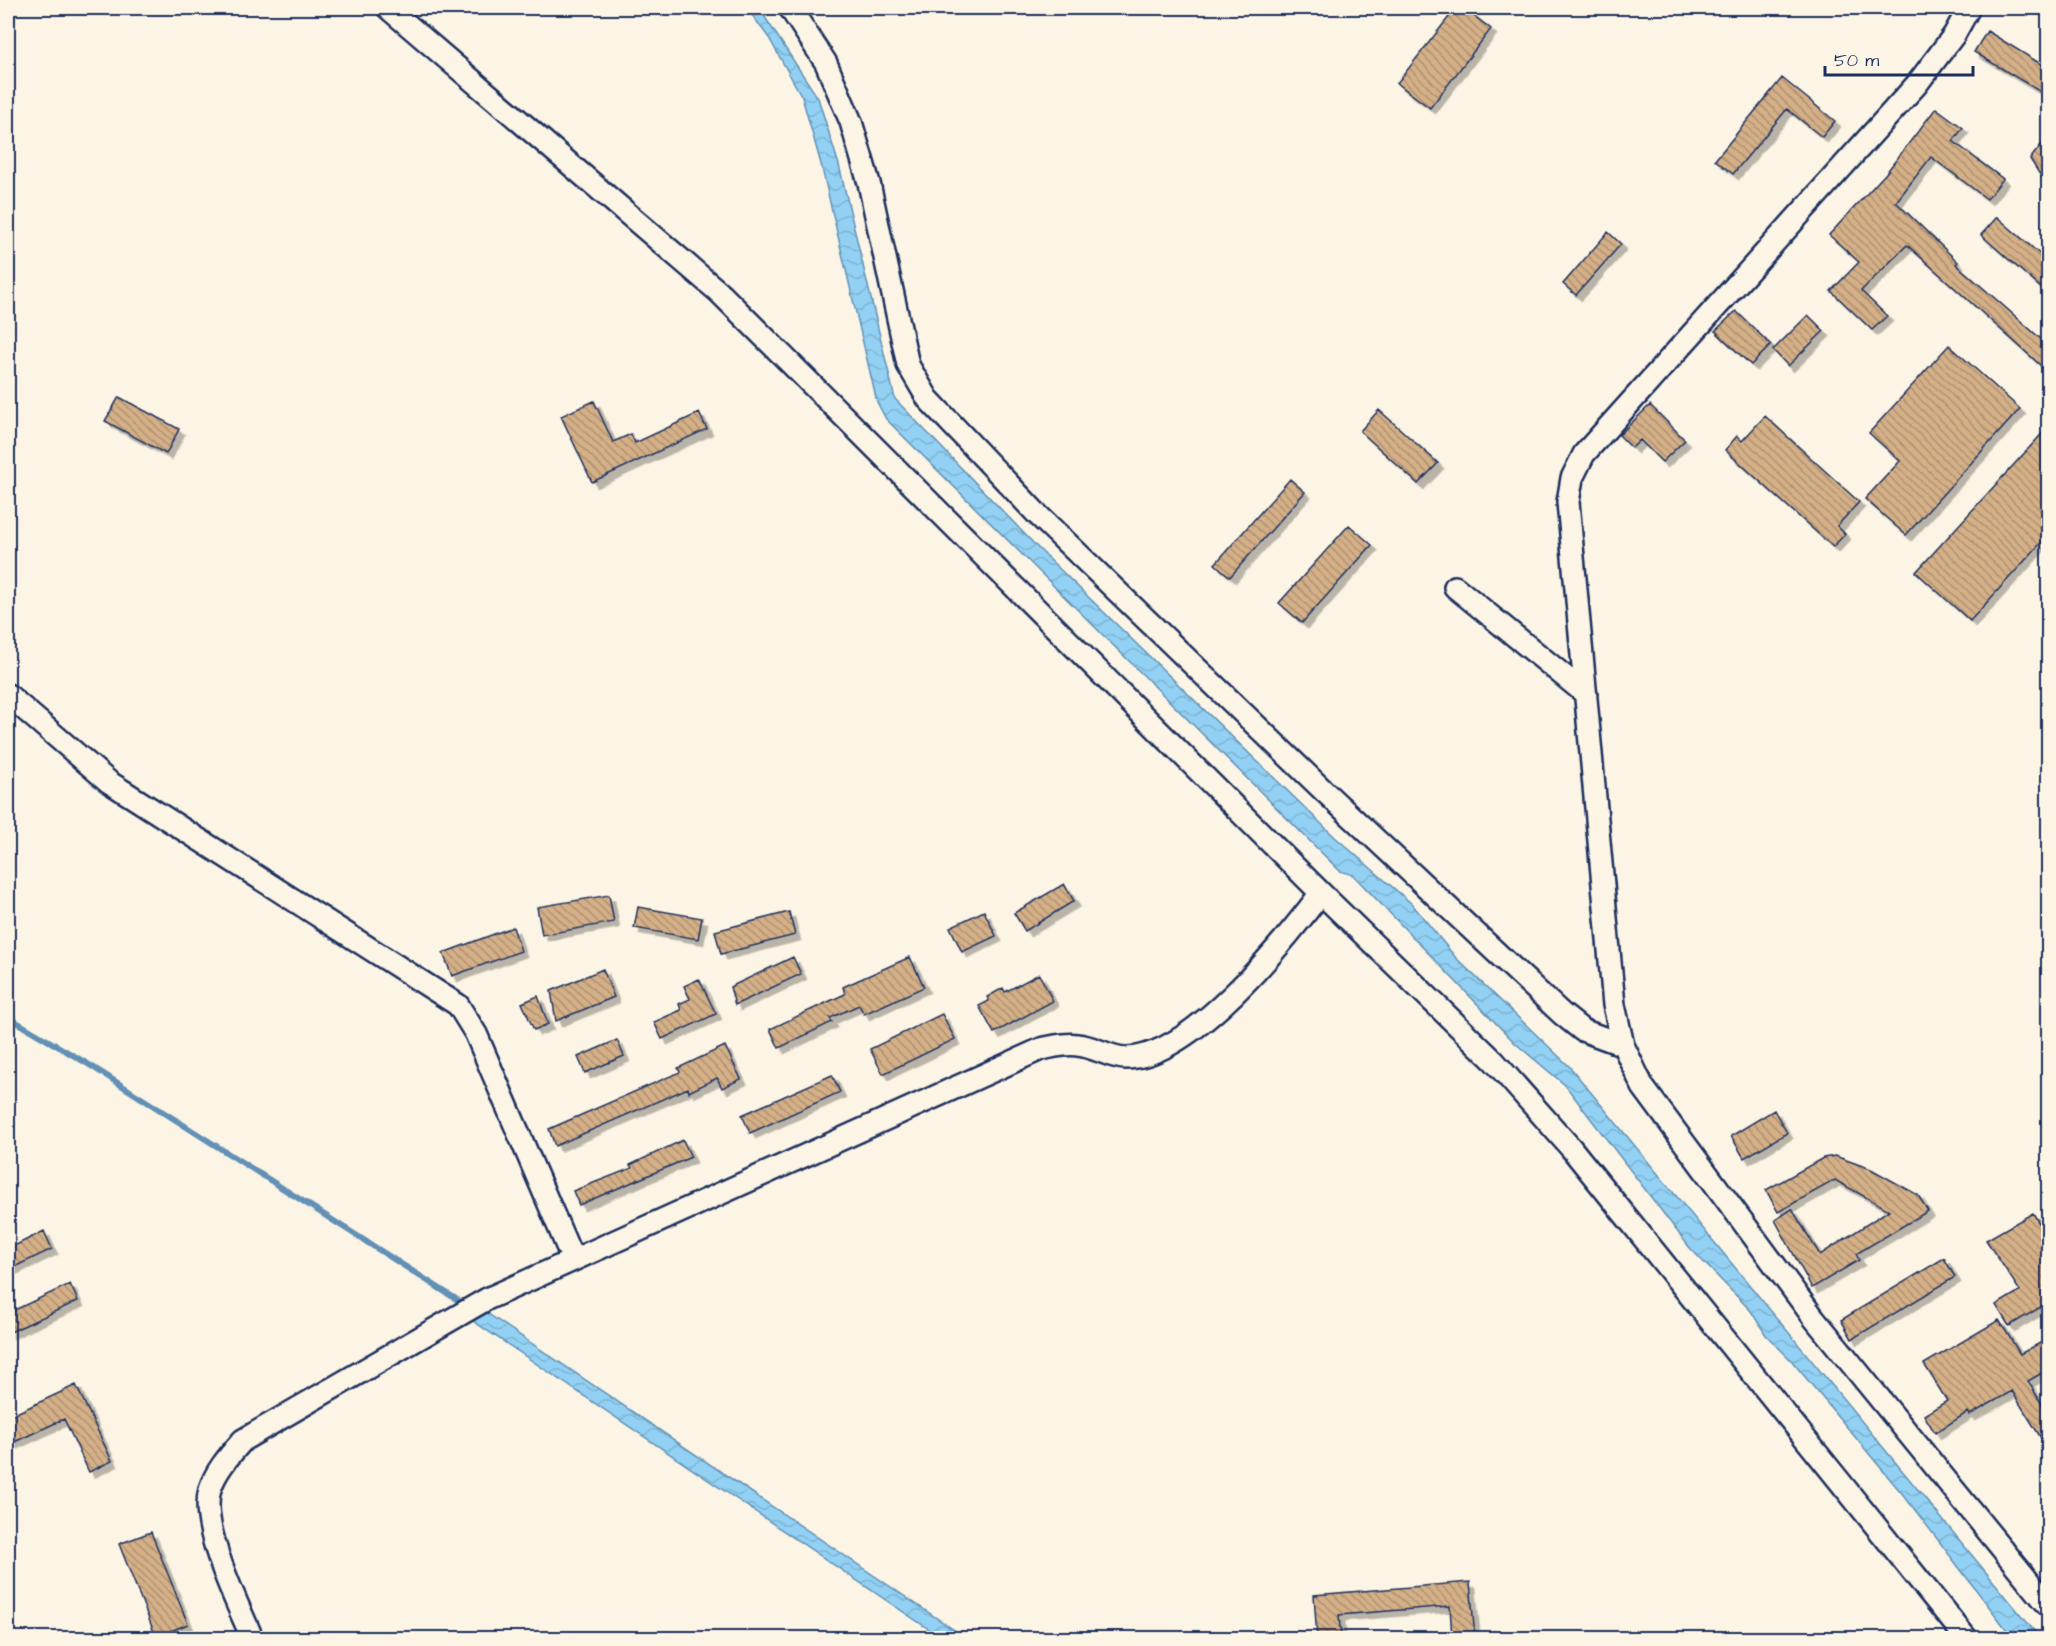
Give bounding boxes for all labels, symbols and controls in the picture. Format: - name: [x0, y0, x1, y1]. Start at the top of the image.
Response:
- scale bar: [1825, 39, 1974, 77]
- text: 50 m: [1834, 48, 1879, 73]

